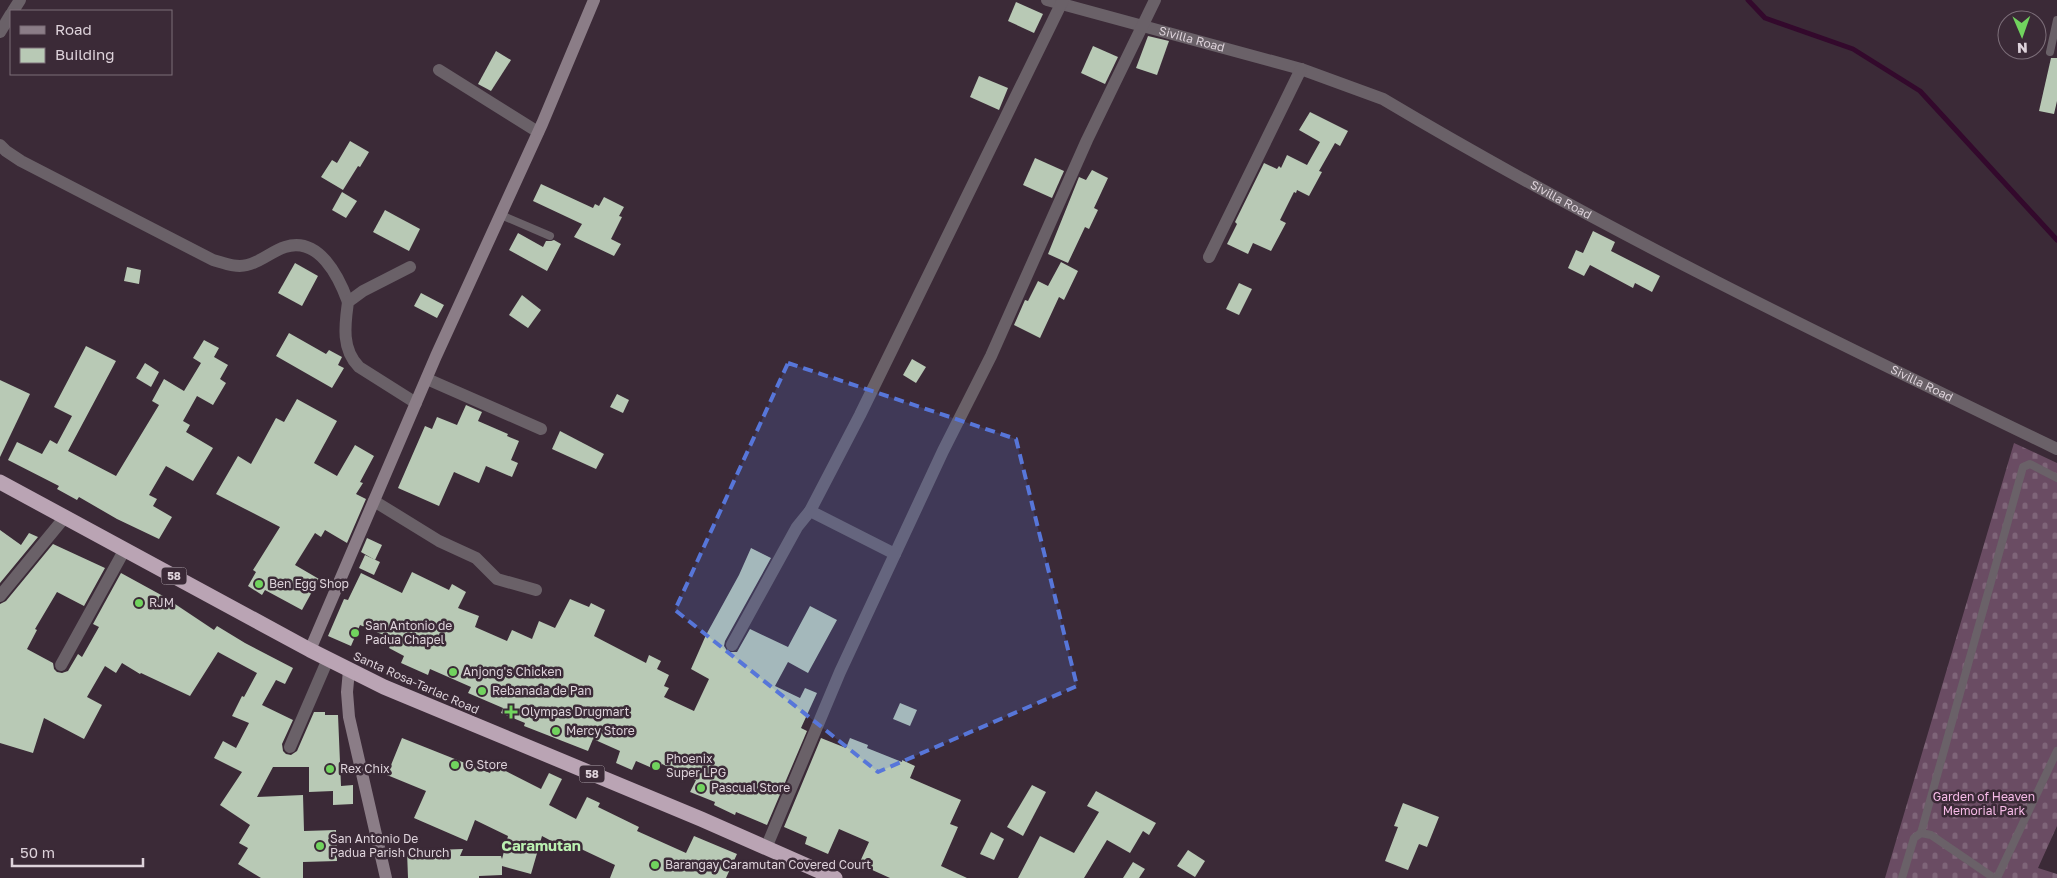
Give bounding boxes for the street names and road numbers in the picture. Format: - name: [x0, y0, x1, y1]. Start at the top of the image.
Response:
- street label: Sivilla Road: [1157, 23, 1227, 55]
- street label: Sivilla Road: [1528, 177, 1594, 222]
- street label: Sivilla Road: [1888, 362, 1956, 405]
- road number: 58: [162, 568, 186, 584]
- street label: Santa Rosa-Tarlac Road: [351, 648, 481, 717]
- road number: 58: [580, 766, 604, 782]

